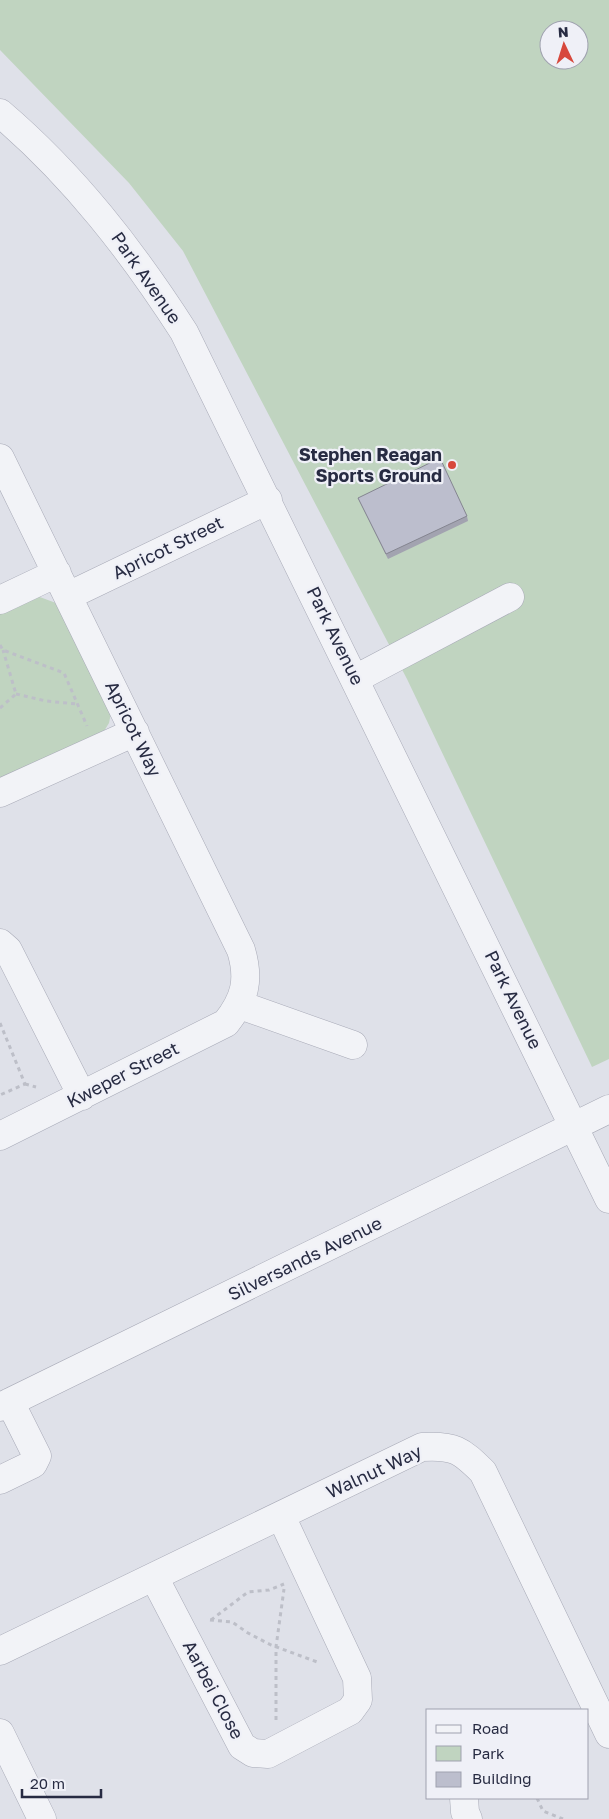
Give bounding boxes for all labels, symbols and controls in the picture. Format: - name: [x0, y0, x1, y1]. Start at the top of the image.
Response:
- north arrow: [539, 20, 589, 70]
- text: N: [557, 23, 569, 40]
- street label: Park Avenue: [107, 227, 187, 328]
- place label: Stephen Reagan Sports Ground: [299, 443, 442, 486]
- marker: Stephen Reagan Sports Ground: [446, 459, 458, 471]
- street label: Apricot Street: [109, 511, 227, 583]
- street label: Park Avenue: [303, 583, 369, 688]
- street label: Apricot Way: [101, 677, 167, 780]
- street label: Park Avenue: [481, 947, 547, 1052]
- street label: Kweper Street: [63, 1036, 182, 1112]
- street label: Silversands Avenue: [224, 1211, 385, 1305]
- street label: Walnut Way: [322, 1439, 425, 1503]
- street label: Aarbei Close: [179, 1636, 249, 1743]
- legend: [426, 1709, 589, 1799]
- text: Road: [472, 1719, 509, 1737]
- text: Park: [472, 1744, 505, 1762]
- scale bar: [22, 1766, 101, 1798]
- text: Building: [472, 1769, 532, 1787]
- text: 20 m: [30, 1774, 65, 1792]

